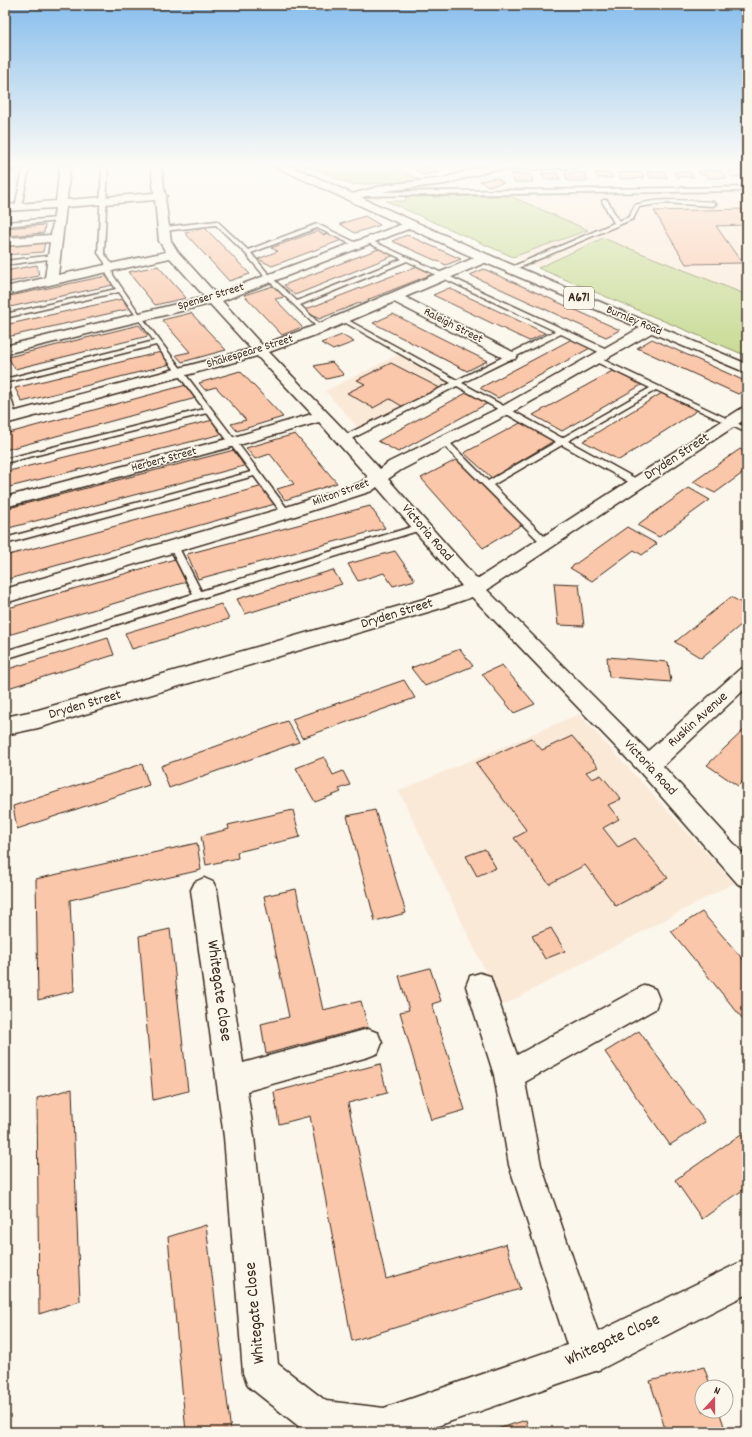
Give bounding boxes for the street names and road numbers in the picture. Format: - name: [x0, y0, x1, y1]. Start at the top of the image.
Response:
- street label: Spenser Street: [176, 279, 247, 315]
- road number: A671: [564, 287, 594, 309]
- street label: Burnley Road: [604, 302, 664, 340]
- street label: Raleigh Street: [420, 304, 486, 348]
- street label: Shakespeare Street: [205, 331, 296, 373]
- street label: Dryden Street: [640, 428, 714, 486]
- street label: Herbert Street: [129, 443, 199, 477]
- street label: Milton Street: [310, 475, 372, 511]
- street label: Victoria Road: [396, 500, 458, 566]
- street label: Dryden Street: [358, 594, 436, 634]
- street label: Dryden Street: [46, 685, 124, 725]
- street label: Ruskin Avenue: [663, 687, 733, 753]
- street label: Victoria Road: [619, 736, 681, 800]
- street label: Whitegate Close: [199, 939, 237, 1043]
- street label: Whitegate Close: [240, 1261, 272, 1365]
- street label: Whitegate Close: [562, 1309, 664, 1373]

